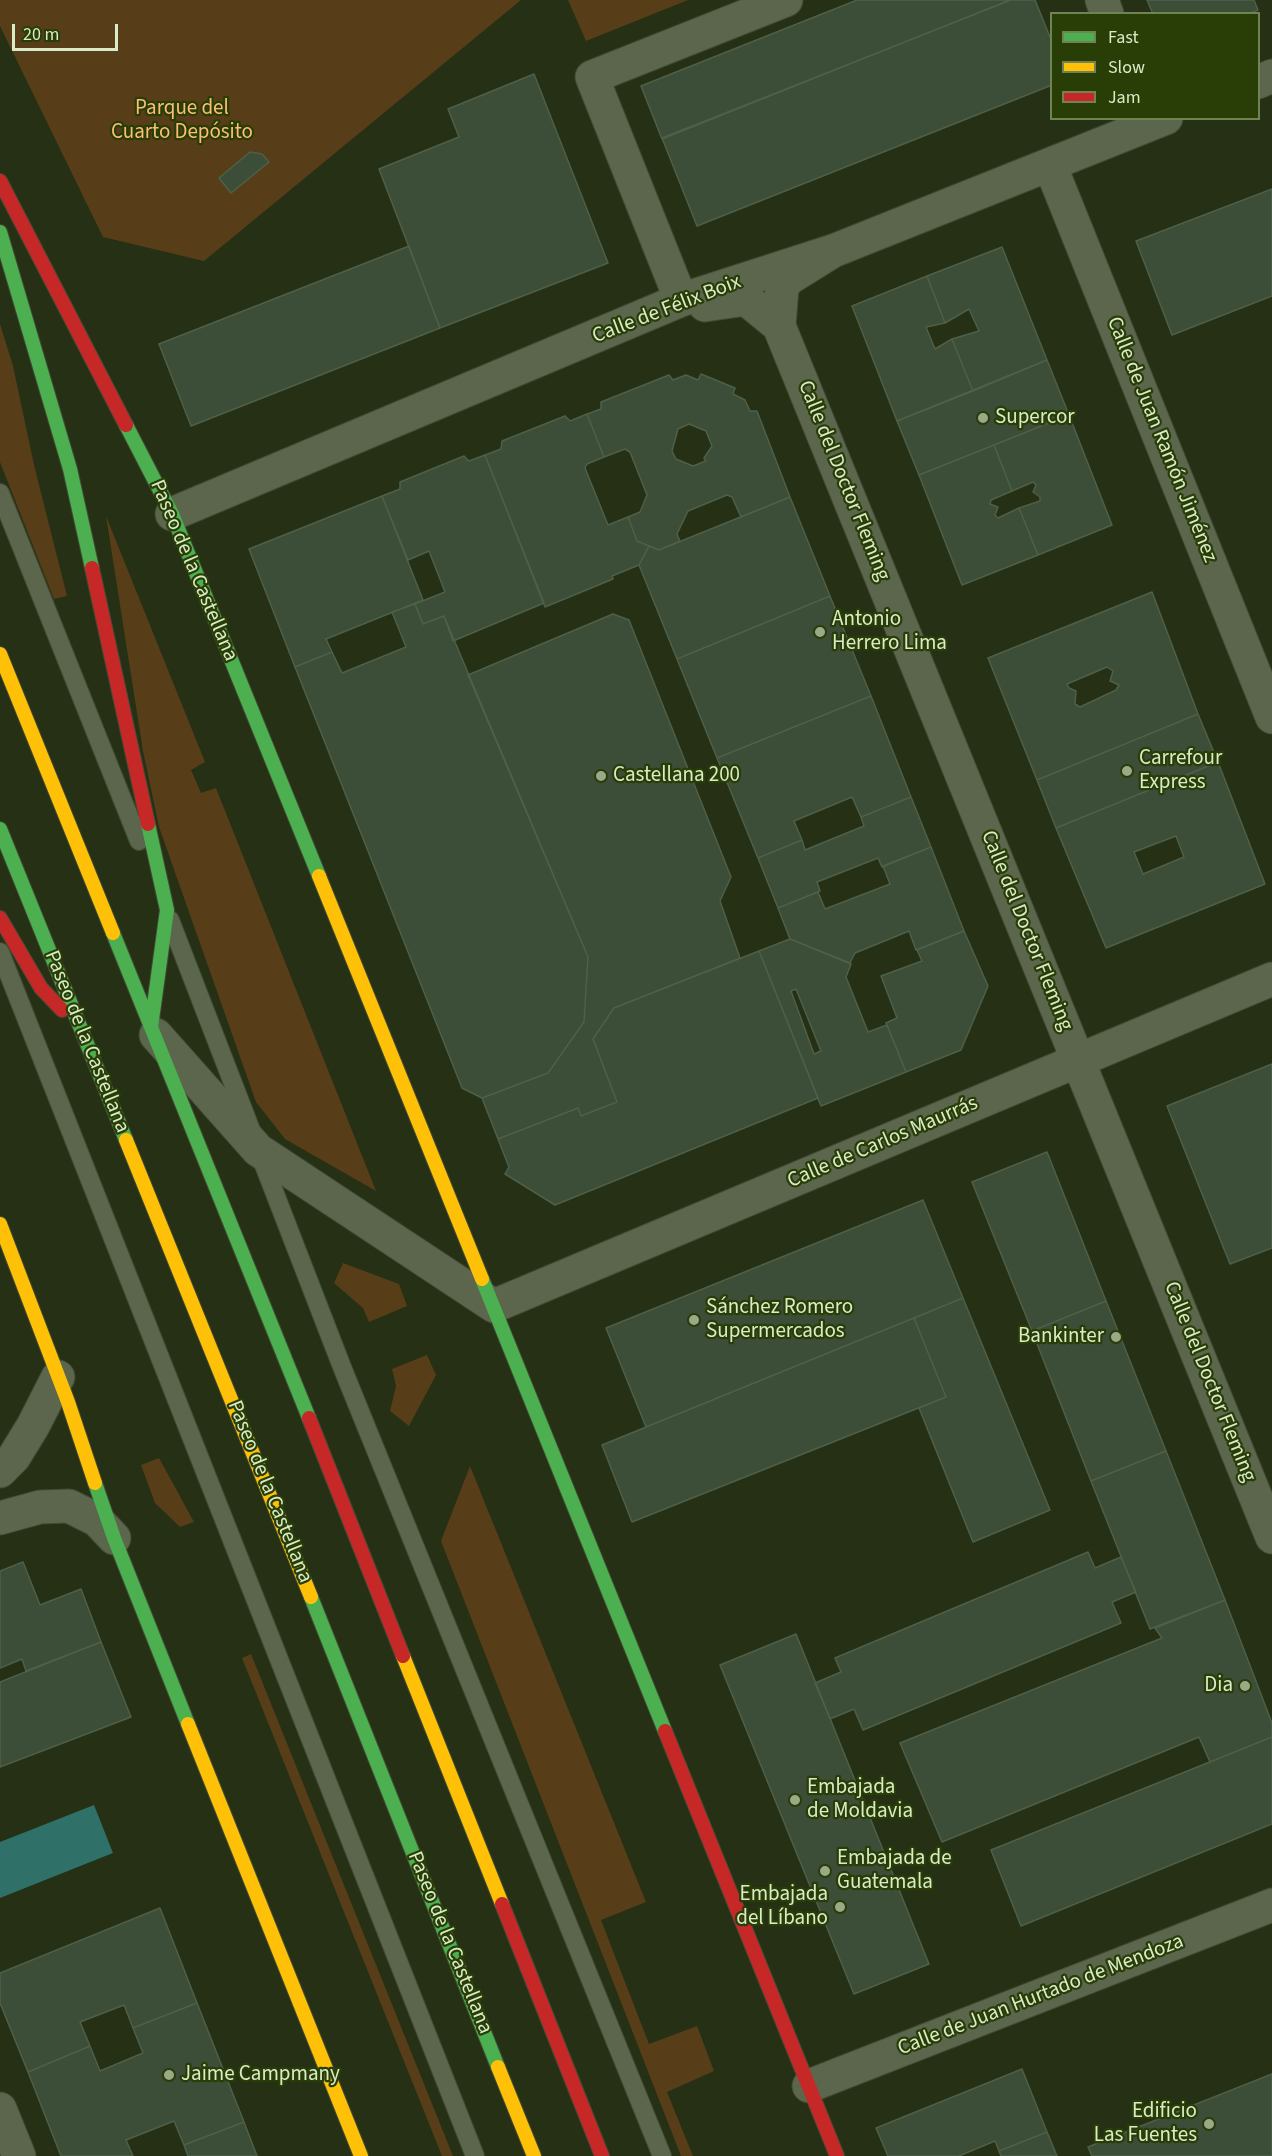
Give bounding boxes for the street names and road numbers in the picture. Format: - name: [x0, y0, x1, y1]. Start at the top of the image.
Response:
- street label: Calle de Félix Boix: [589, 270, 745, 350]
- street label: Calle de Juan Ramón Jiménez: [1100, 313, 1222, 567]
- street label: Calle del Doctor Fleming: [791, 377, 895, 585]
- street label: Paseo de la Castellana: [143, 477, 243, 665]
- street label: Calle del Doctor Fleming: [974, 827, 1078, 1035]
- street label: Paseo de la Castellana: [38, 947, 134, 1137]
- street label: Calle de Carlos Maurrás: [784, 1091, 982, 1195]
- street label: Calle del Doctor Fleming: [1157, 1278, 1261, 1486]
- street label: Paseo de la Castellana: [221, 1397, 317, 1587]
- street label: Paseo de la Castellana: [401, 1848, 497, 2038]
- street label: Calle de Juan Hurtado de Mendoza: [894, 1930, 1188, 2062]

